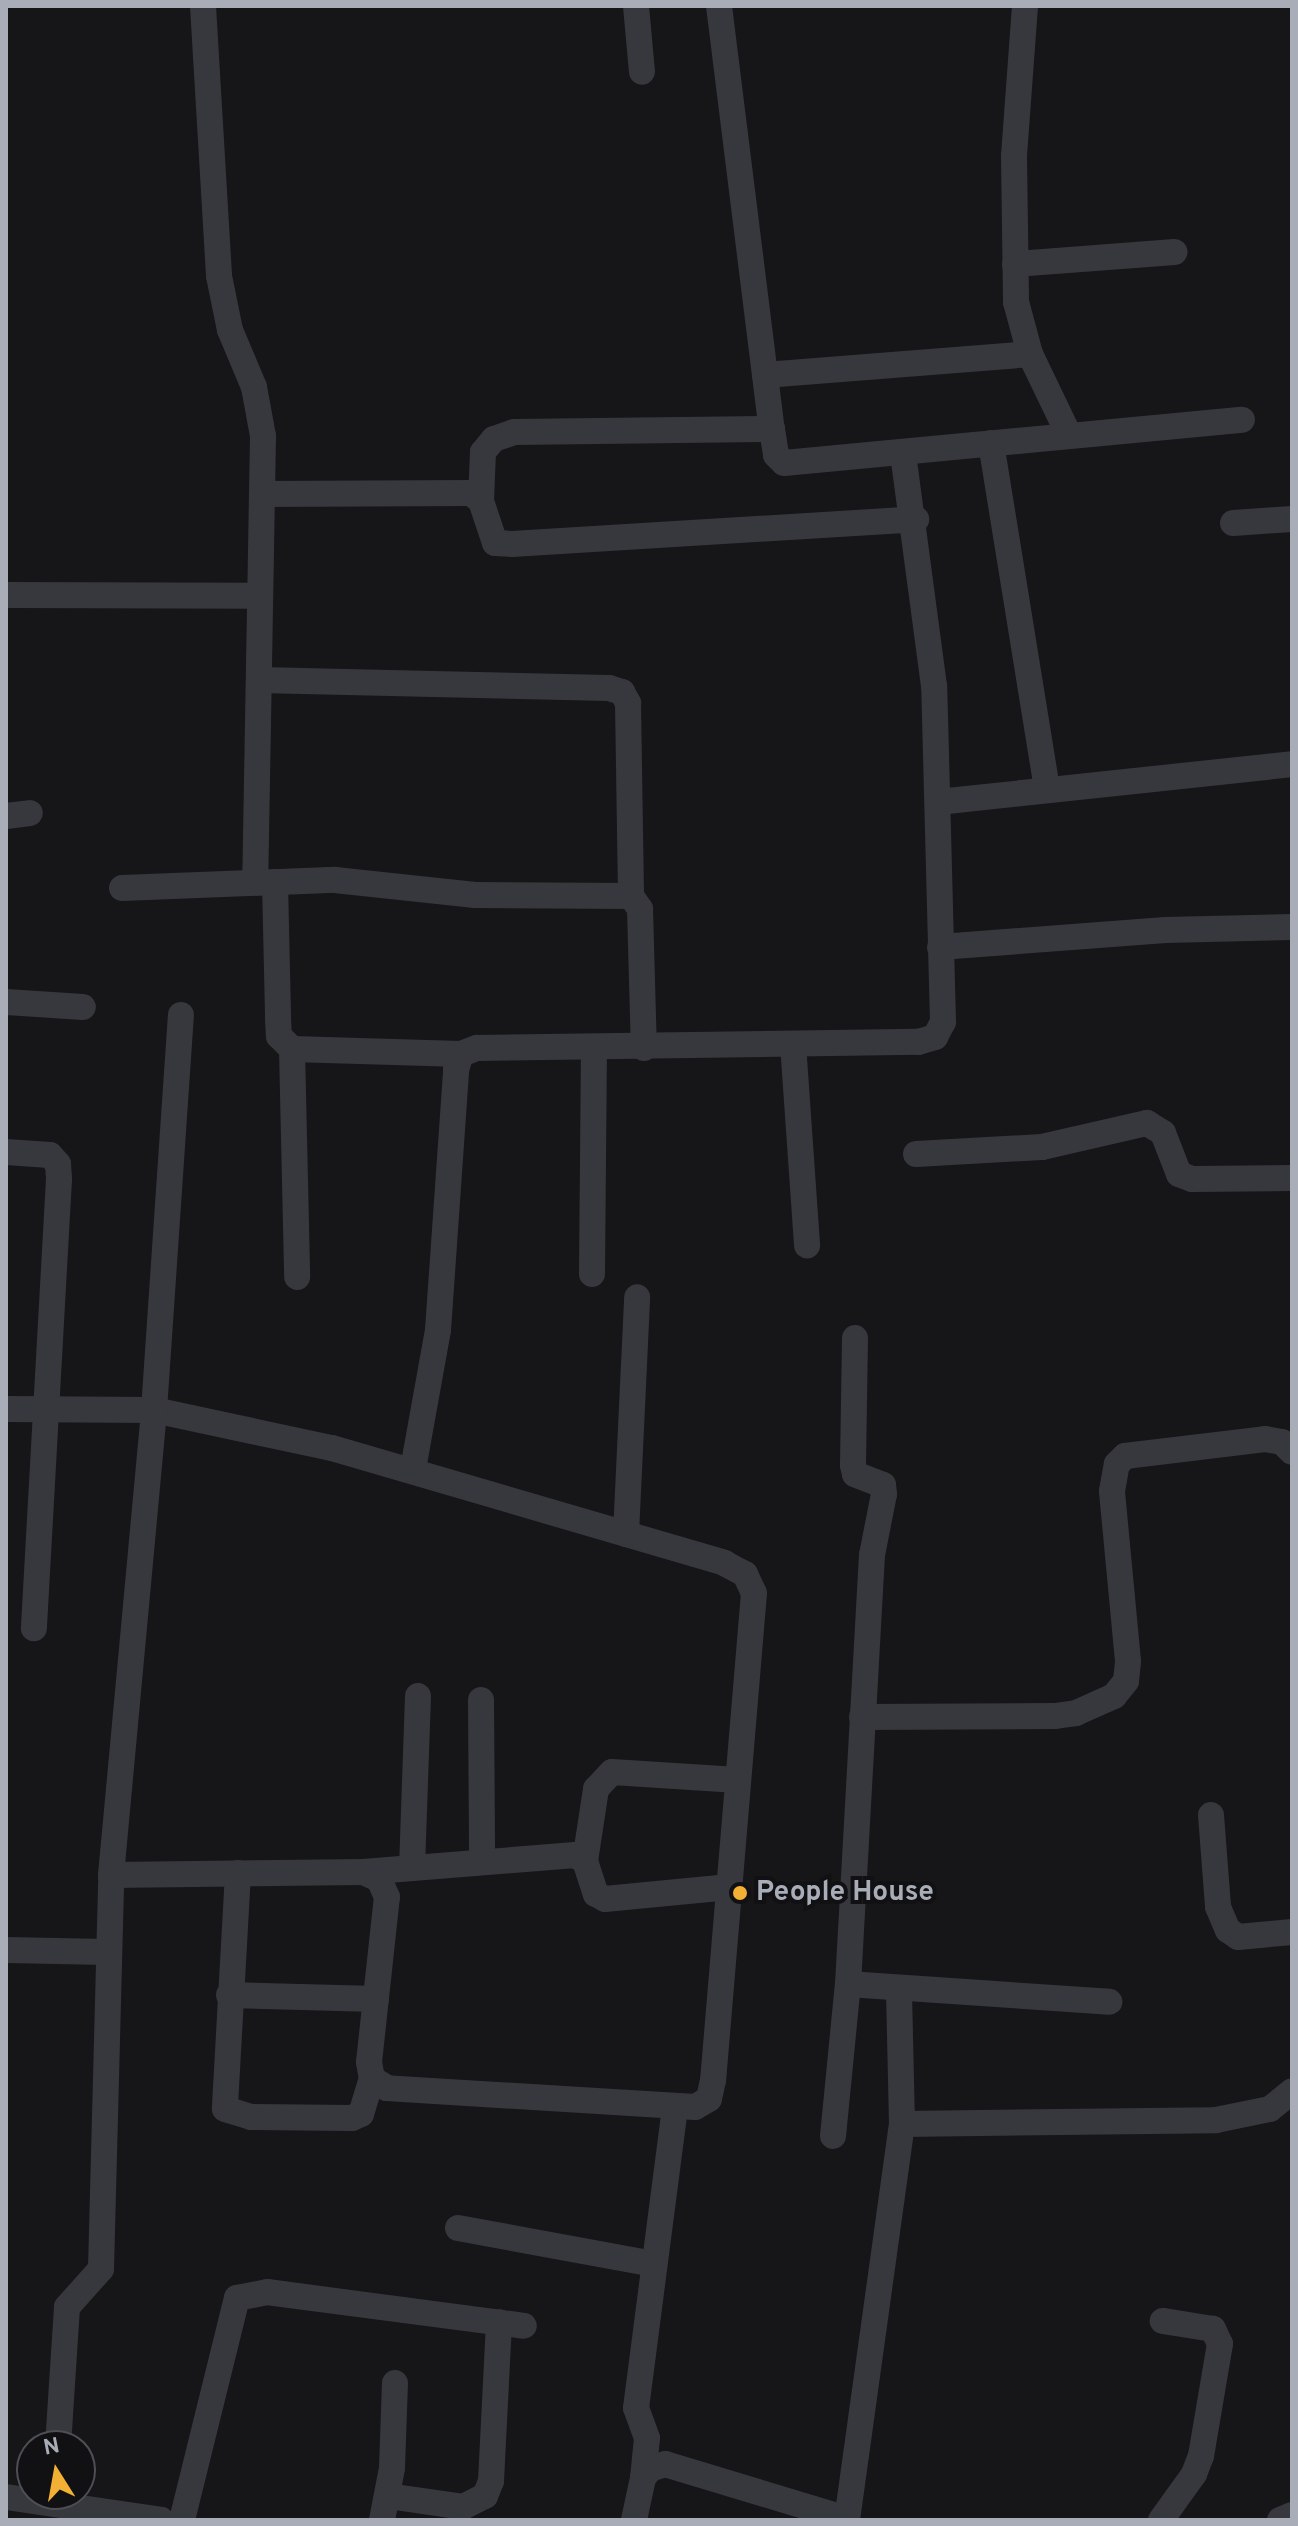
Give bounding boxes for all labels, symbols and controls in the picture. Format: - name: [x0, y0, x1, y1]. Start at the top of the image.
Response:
- place label: People House: [756, 1876, 934, 1910]
- marker: People House: [731, 1884, 749, 1902]
- north arrow: [16, 2430, 96, 2510]
- text: N: [41, 2433, 62, 2463]

